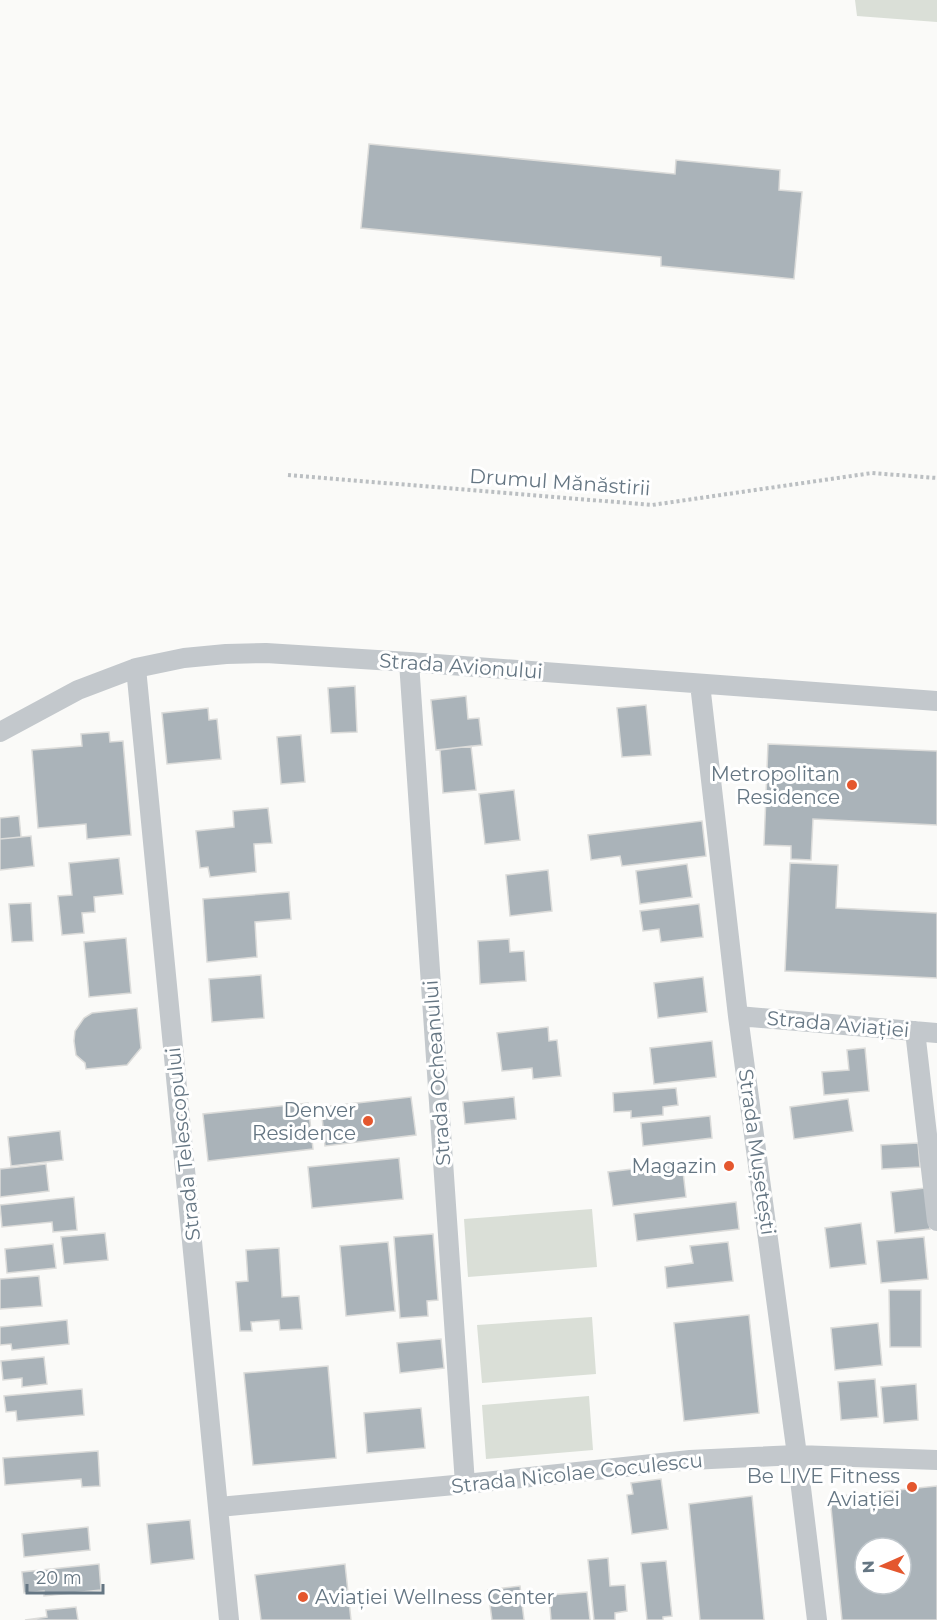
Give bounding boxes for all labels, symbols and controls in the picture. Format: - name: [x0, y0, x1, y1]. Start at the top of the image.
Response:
- street label: Drumul Mănăstirii: [469, 464, 651, 500]
- street label: Strada Avionului: [378, 648, 544, 684]
- place label: Metropolitan Residence: [711, 762, 840, 809]
- marker: Metropolitan Residence: [845, 778, 859, 792]
- street label: Strada Ocheanului: [419, 979, 455, 1167]
- street label: Strada Aviației: [766, 1006, 910, 1043]
- street label: Strada Telescopului: [161, 1046, 205, 1242]
- street label: Strada Mușetești: [732, 1067, 781, 1237]
- place label: Denver Residence: [252, 1098, 356, 1145]
- marker: Denver Residence: [361, 1114, 375, 1128]
- place label: Magazin: [631, 1154, 717, 1178]
- marker: Magazin: [722, 1159, 736, 1173]
- street label: Strada Nicolae Coculescu: [450, 1448, 704, 1498]
- place label: Be LIVE Fitness Aviației: [747, 1464, 900, 1512]
- marker: Be LIVE Fitness Aviației: [905, 1480, 919, 1494]
- north arrow: [853, 1536, 913, 1596]
- scale bar: [27, 1557, 104, 1595]
- text: N: [859, 1560, 878, 1574]
- text: 20 m: [36, 1567, 82, 1589]
- place label: Aviației Wellness Center: [315, 1585, 555, 1610]
- marker: Aviației Wellness Center: [296, 1590, 310, 1604]

